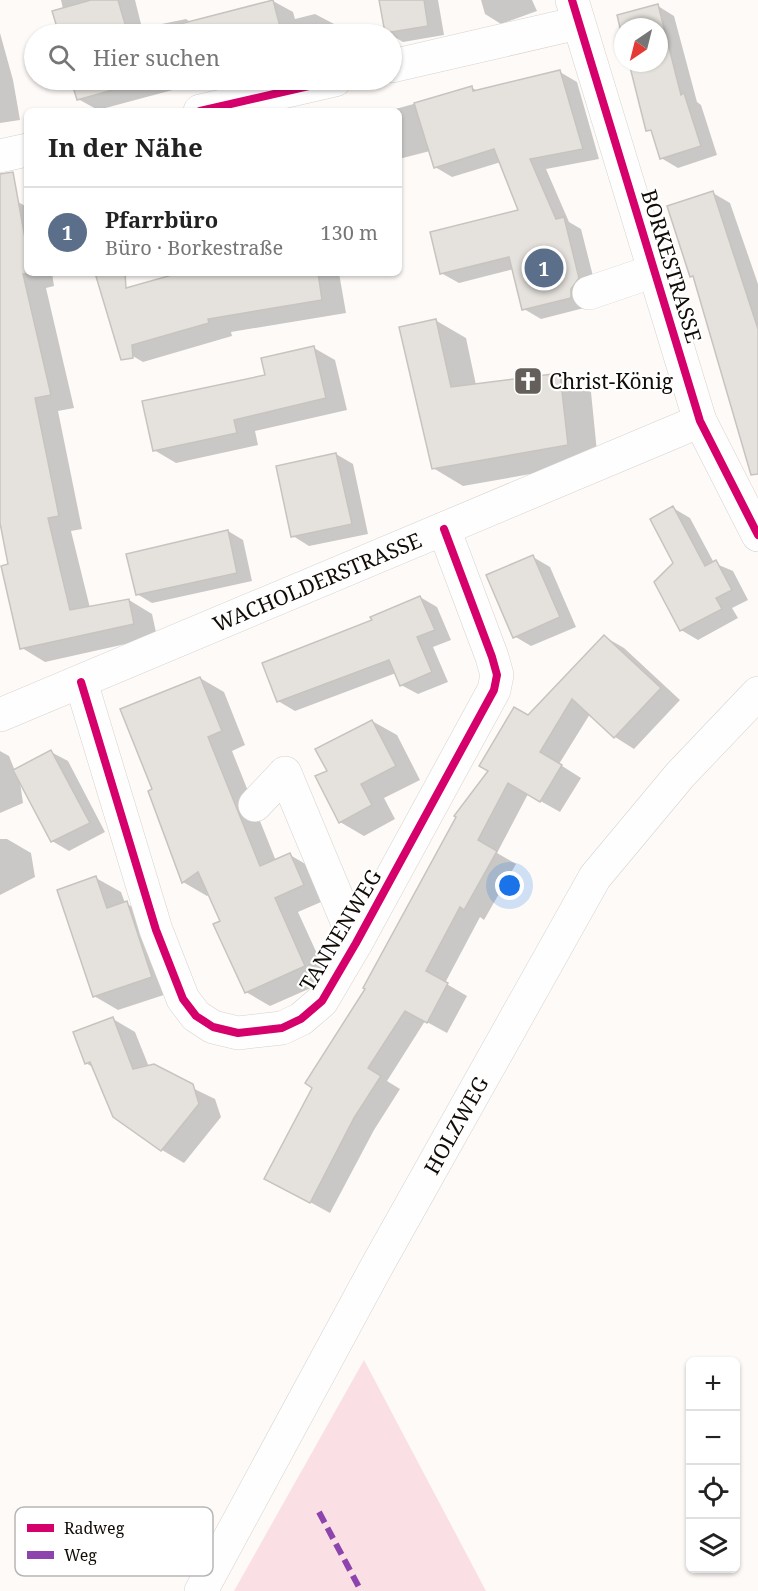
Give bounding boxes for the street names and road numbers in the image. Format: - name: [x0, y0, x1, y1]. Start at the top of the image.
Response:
- street label: BORKESTRASSE: [635, 186, 709, 346]
- street label: WACHOLDERSTRASSE: [209, 526, 426, 638]
- street label: TANNENWEG: [293, 864, 387, 996]
- street label: HOLZWEG: [417, 1071, 494, 1179]

